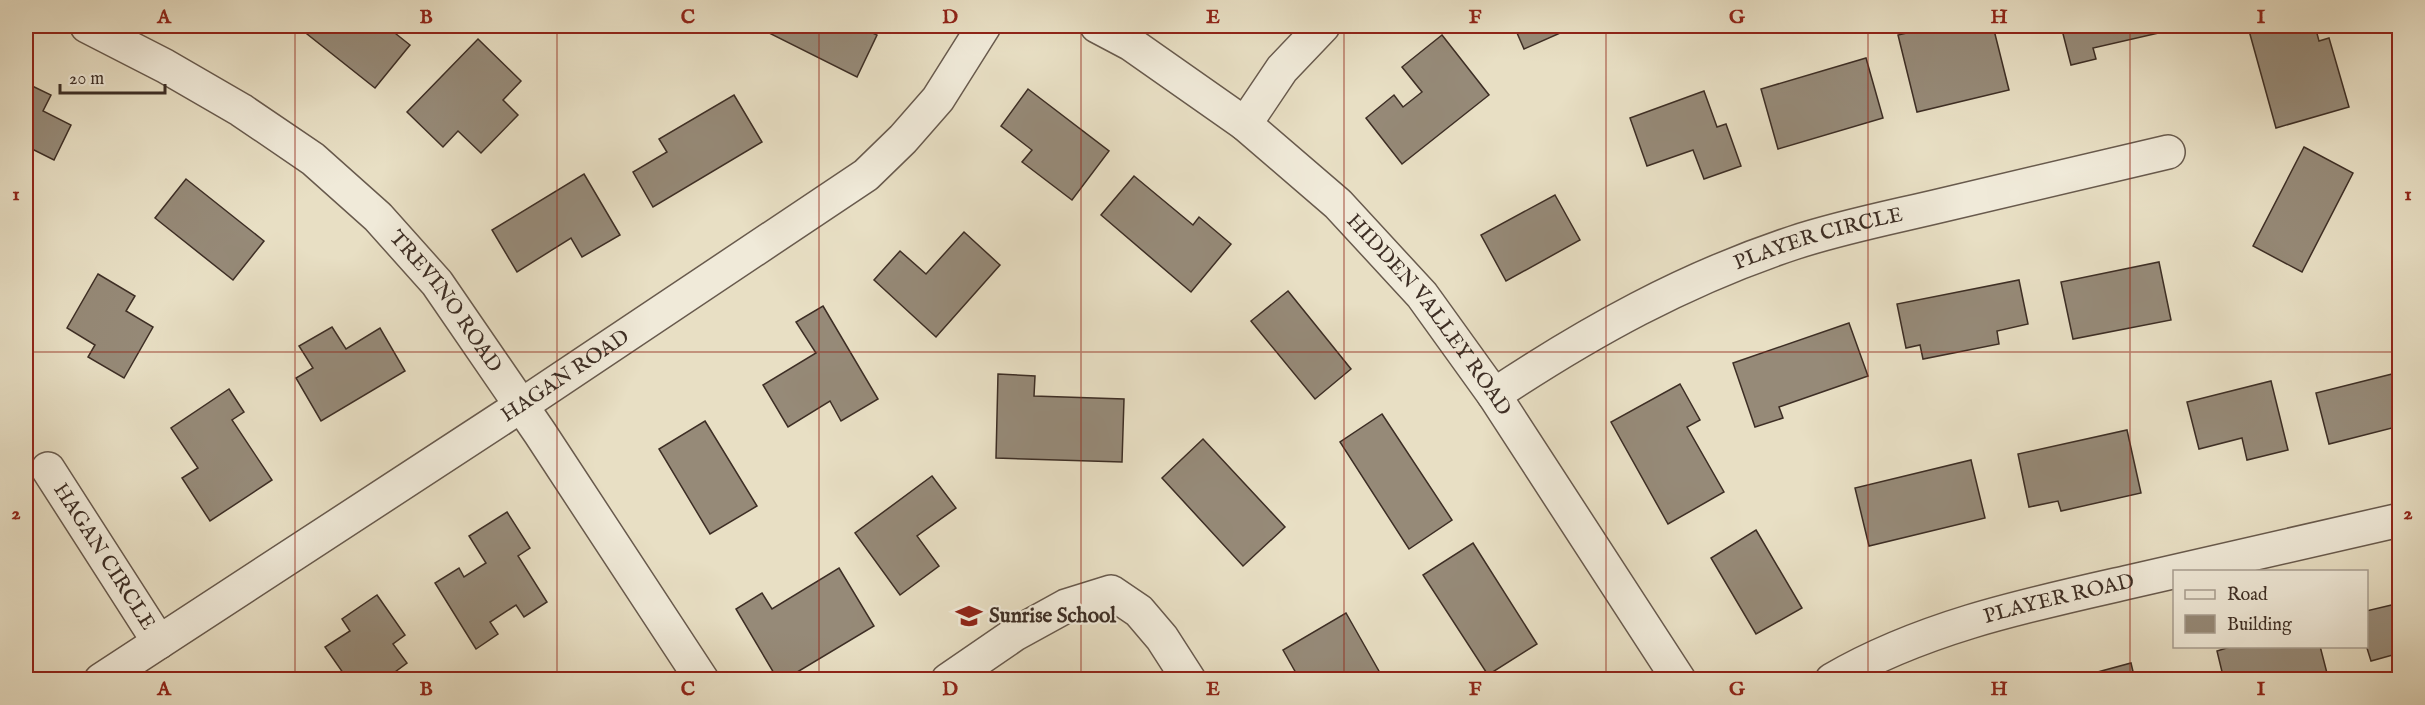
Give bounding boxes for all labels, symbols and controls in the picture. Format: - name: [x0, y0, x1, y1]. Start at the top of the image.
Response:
- text: A: [156, 5, 172, 30]
- text: B: [419, 5, 433, 30]
- text: C: [681, 5, 695, 30]
- text: D: [942, 5, 958, 30]
- text: E: [1206, 5, 1220, 30]
- text: F: [1469, 5, 1482, 30]
- text: G: [1729, 5, 1746, 30]
- text: H: [1990, 5, 2008, 30]
- text: I: [2257, 5, 2266, 30]
- scale bar: [60, 57, 165, 95]
- text: 20 m: [69, 68, 104, 91]
- text: 1: [12, 182, 20, 207]
- text: 1: [2404, 182, 2412, 207]
- street label: PLAYER CIRCLE: [1730, 201, 1905, 277]
- street label: HIDDEN VALLEY ROAD: [1340, 208, 1517, 421]
- street label: TREVINO ROAD: [383, 225, 508, 378]
- street label: HAGAN ROAD: [496, 323, 635, 429]
- street label: HAGAN CIRCLE: [47, 478, 161, 635]
- text: 2: [11, 501, 21, 526]
- text: 2: [2403, 501, 2413, 526]
- street label: PLAYER ROAD: [1980, 568, 2137, 630]
- legend: [2173, 570, 2368, 648]
- text: Road: [2227, 584, 2268, 607]
- school or university icon: Sunrise School: [954, 601, 984, 631]
- place label: Sunrise School: [989, 603, 1117, 630]
- text: Building: [2227, 614, 2292, 637]
- text: A: [156, 677, 172, 702]
- text: B: [419, 677, 433, 702]
- text: C: [681, 677, 695, 702]
- text: D: [942, 677, 958, 702]
- text: E: [1206, 677, 1220, 702]
- text: F: [1469, 677, 1482, 702]
- text: G: [1729, 677, 1746, 702]
- text: H: [1990, 677, 2008, 702]
- text: I: [2257, 677, 2266, 702]

